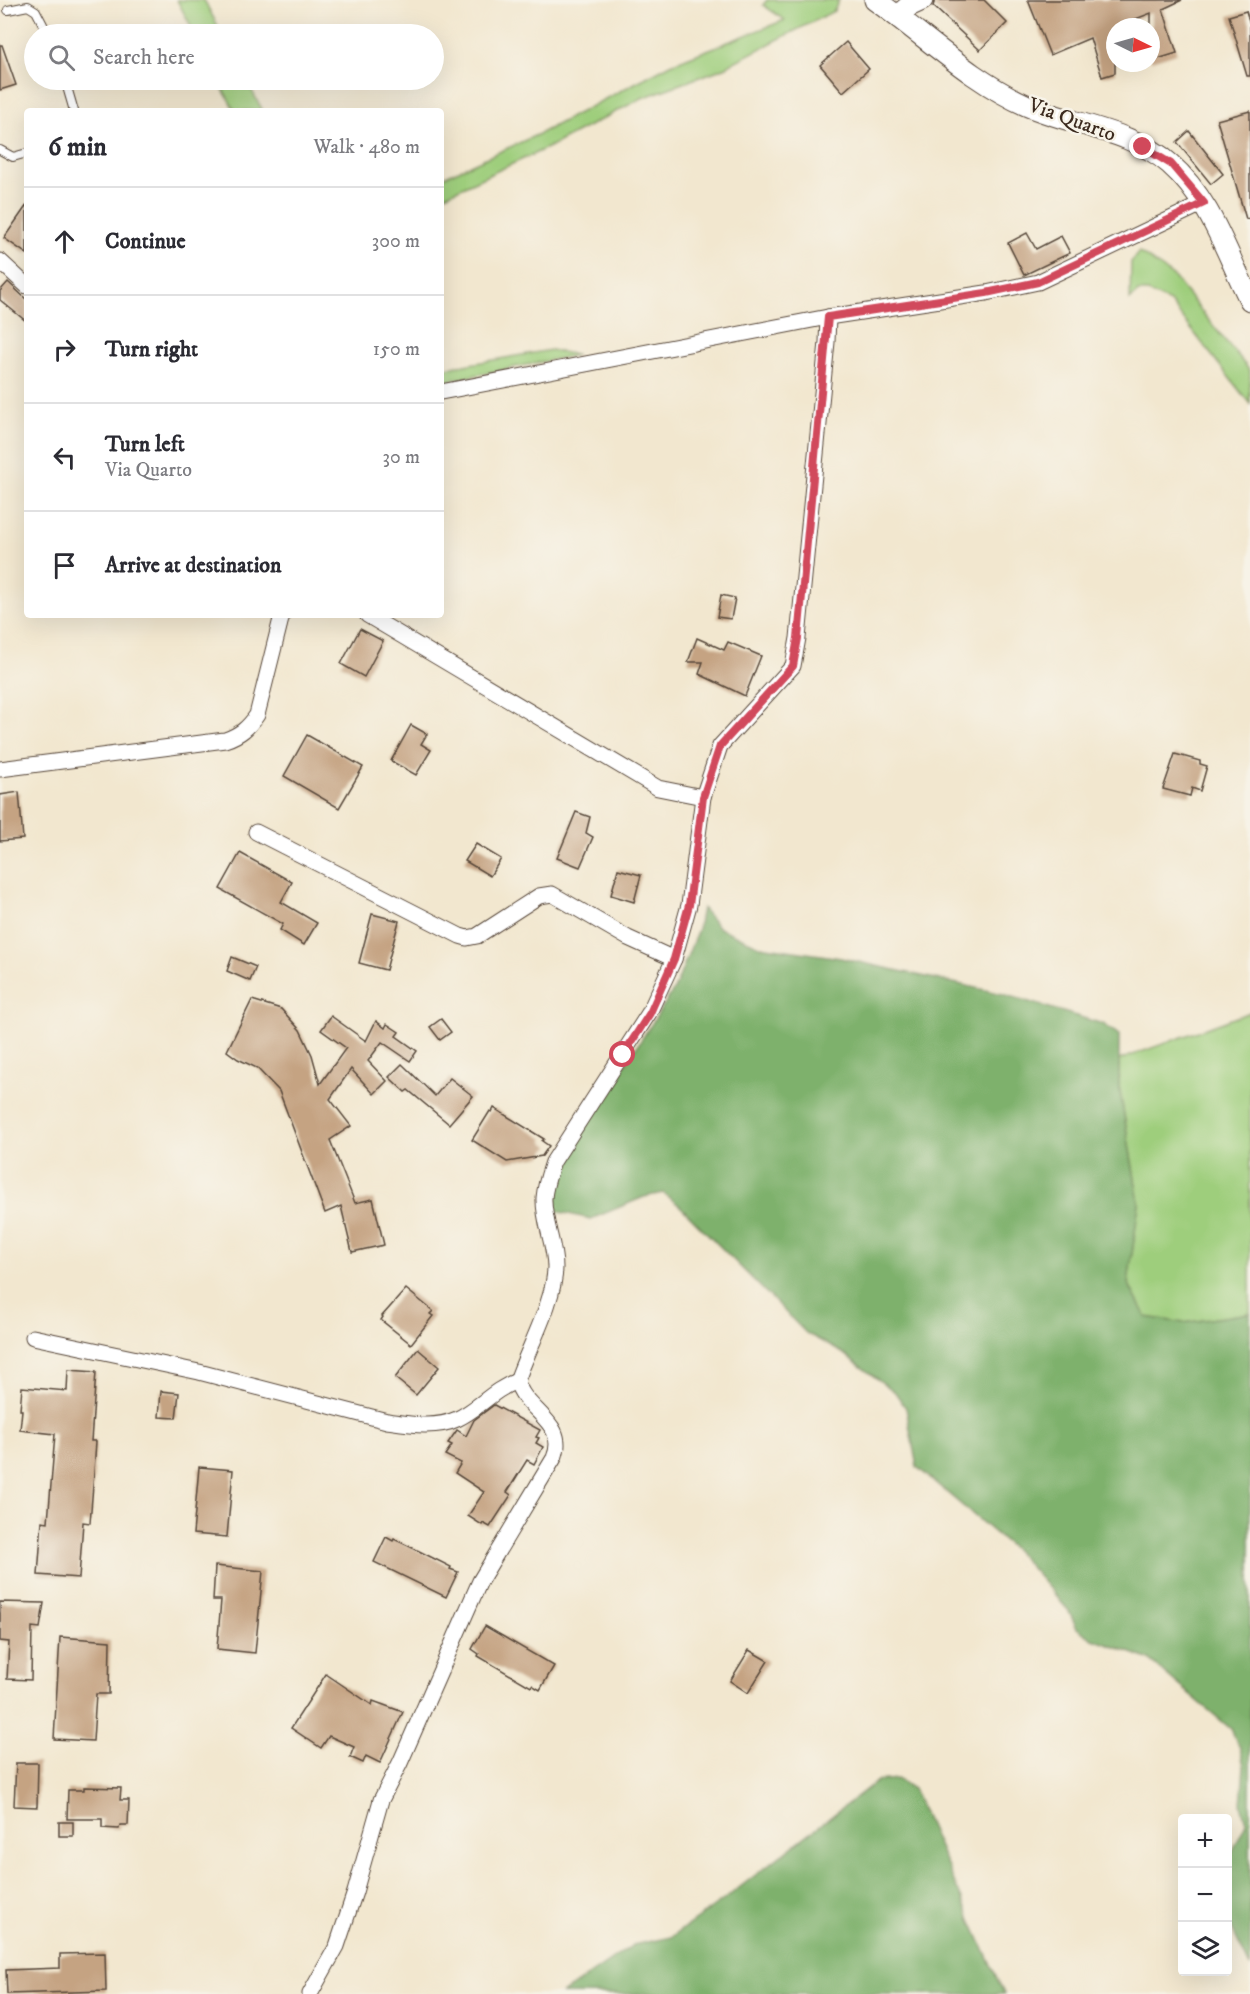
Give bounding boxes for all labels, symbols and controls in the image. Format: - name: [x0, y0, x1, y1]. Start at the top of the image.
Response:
- north arrow: [1106, 18, 1160, 72]
- search box: [24, 24, 444, 90]
- icon: search: [45, 41, 78, 74]
- text: Search here: [93, 44, 195, 71]
- street label: Via Quarto: [1024, 92, 1119, 148]
- text: 6 min: [48, 131, 107, 164]
- route end: [1129, 133, 1155, 159]
- text: Walk · 480 m: [313, 135, 420, 160]
- icon: ahead: [48, 225, 81, 258]
- text: Continue: [105, 228, 186, 255]
- text: 300 m: [372, 229, 420, 254]
- icon: right: [48, 333, 81, 366]
- text: Turn right: [105, 336, 198, 363]
- text: 150 m: [373, 337, 420, 362]
- text: Turn left: [105, 431, 185, 458]
- icon: left: [48, 441, 81, 474]
- text: 30 m: [382, 445, 420, 470]
- text: Via Quarto: [105, 458, 192, 483]
- icon: arrive: [48, 549, 81, 582]
- text: Arrive at destination: [105, 552, 282, 579]
- route start: [609, 1041, 635, 1067]
- map controls: [1178, 1814, 1232, 1976]
- button: +: [1178, 1814, 1232, 1868]
- button: −: [1178, 1868, 1232, 1922]
- button: layers: [1178, 1922, 1232, 1976]

